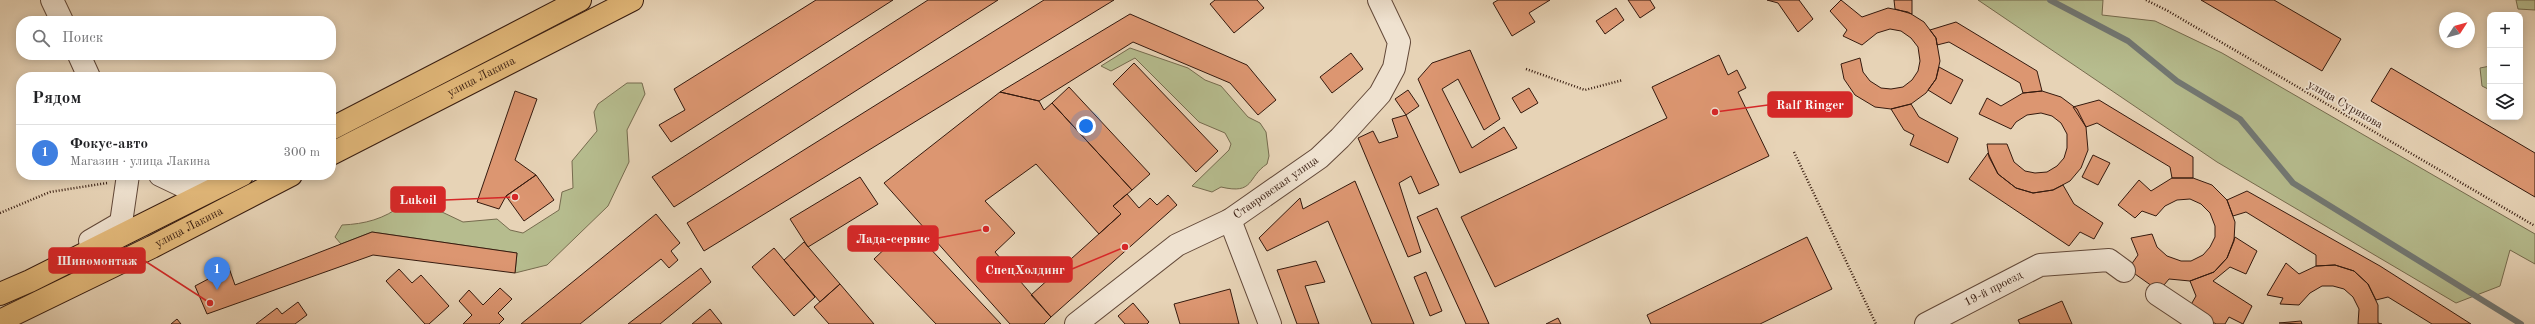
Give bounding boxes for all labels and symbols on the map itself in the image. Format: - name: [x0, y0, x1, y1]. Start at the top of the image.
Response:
- north arrow: [2439, 12, 2475, 48]
- street label: улица Лакина: [446, 55, 517, 99]
- street label: улица Сурикова: [2305, 79, 2385, 131]
- callout: Ralf Ringer: [1768, 92, 1852, 117]
- text: Ralf Ringer: [1776, 99, 1844, 112]
- your location: [1076, 116, 1096, 136]
- street label: Ставровская улица: [1231, 154, 1321, 222]
- callout: Lukoil: [391, 187, 445, 212]
- text: Lukoil: [399, 194, 437, 207]
- street label: улица Лакина: [153, 205, 225, 250]
- callout: Лада-сервис: [848, 226, 938, 251]
- text: Лада-сервис: [856, 233, 930, 246]
- callout: Шиномонтаж: [49, 248, 145, 273]
- text: Шиномонтаж: [57, 255, 138, 268]
- pin: 1: [204, 257, 230, 290]
- callout: СпецХолдинг: [977, 257, 1072, 282]
- text: СпецХолдинг: [985, 264, 1065, 277]
- street label: 19-й проезд: [1962, 269, 2025, 309]

